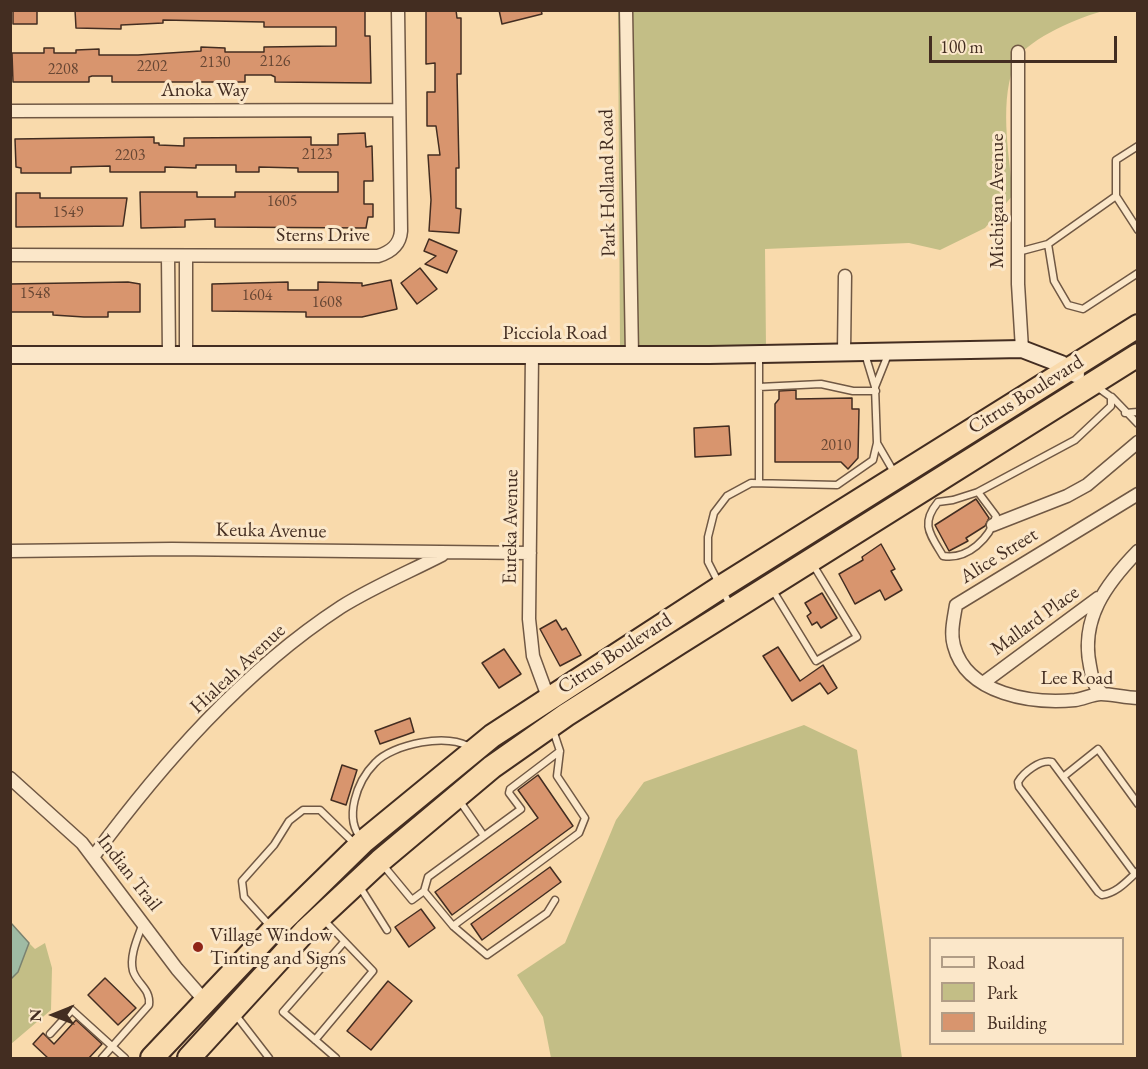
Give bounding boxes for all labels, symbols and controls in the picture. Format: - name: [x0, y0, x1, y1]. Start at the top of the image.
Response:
- scale bar: [932, 24, 1120, 62]
- text: 100 m: [940, 35, 984, 58]
- house number: 2126: [260, 52, 290, 72]
- house number: 2130: [200, 53, 230, 73]
- house number: 2202: [137, 57, 167, 77]
- house number: 2208: [48, 60, 78, 80]
- street label: Anoka Way: [161, 79, 249, 103]
- street label: Park Holland Road: [595, 109, 621, 257]
- street label: Michigan Avenue: [986, 134, 1010, 268]
- house number: 2123: [302, 145, 332, 165]
- house number: 2203: [115, 146, 145, 166]
- house number: 1605: [267, 192, 297, 212]
- house number: 1549: [53, 203, 83, 223]
- street label: Sterns Drive: [276, 224, 370, 248]
- house number: 1548: [20, 284, 50, 304]
- house number: 1604: [242, 286, 272, 306]
- house number: 1608: [312, 293, 342, 313]
- street label: Picciola Road: [503, 322, 607, 346]
- street label: Citrus Boulevard: [964, 350, 1088, 440]
- house number: 2010: [821, 436, 851, 456]
- street label: Eureka Avenue: [498, 469, 524, 585]
- street label: Keuka Avenue: [215, 518, 327, 544]
- street label: Alice Street: [956, 523, 1042, 589]
- street label: Mallard Place: [986, 581, 1084, 661]
- street label: Citrus Boulevard: [553, 608, 677, 700]
- street label: Hialeah Avenue: [185, 619, 291, 719]
- street label: Lee Road: [1041, 667, 1113, 691]
- street label: Indian Trail: [92, 830, 166, 916]
- place label: Village Window Tinting and Signs: [210, 924, 346, 971]
- legend: [929, 937, 1124, 1045]
- marker: Village Window Tinting and Signs: [191, 940, 205, 954]
- text: Road: [987, 951, 1025, 974]
- text: Park: [987, 981, 1018, 1004]
- north arrow: [24, 985, 84, 1045]
- text: N: [25, 1009, 46, 1022]
- text: Building: [987, 1011, 1047, 1034]

